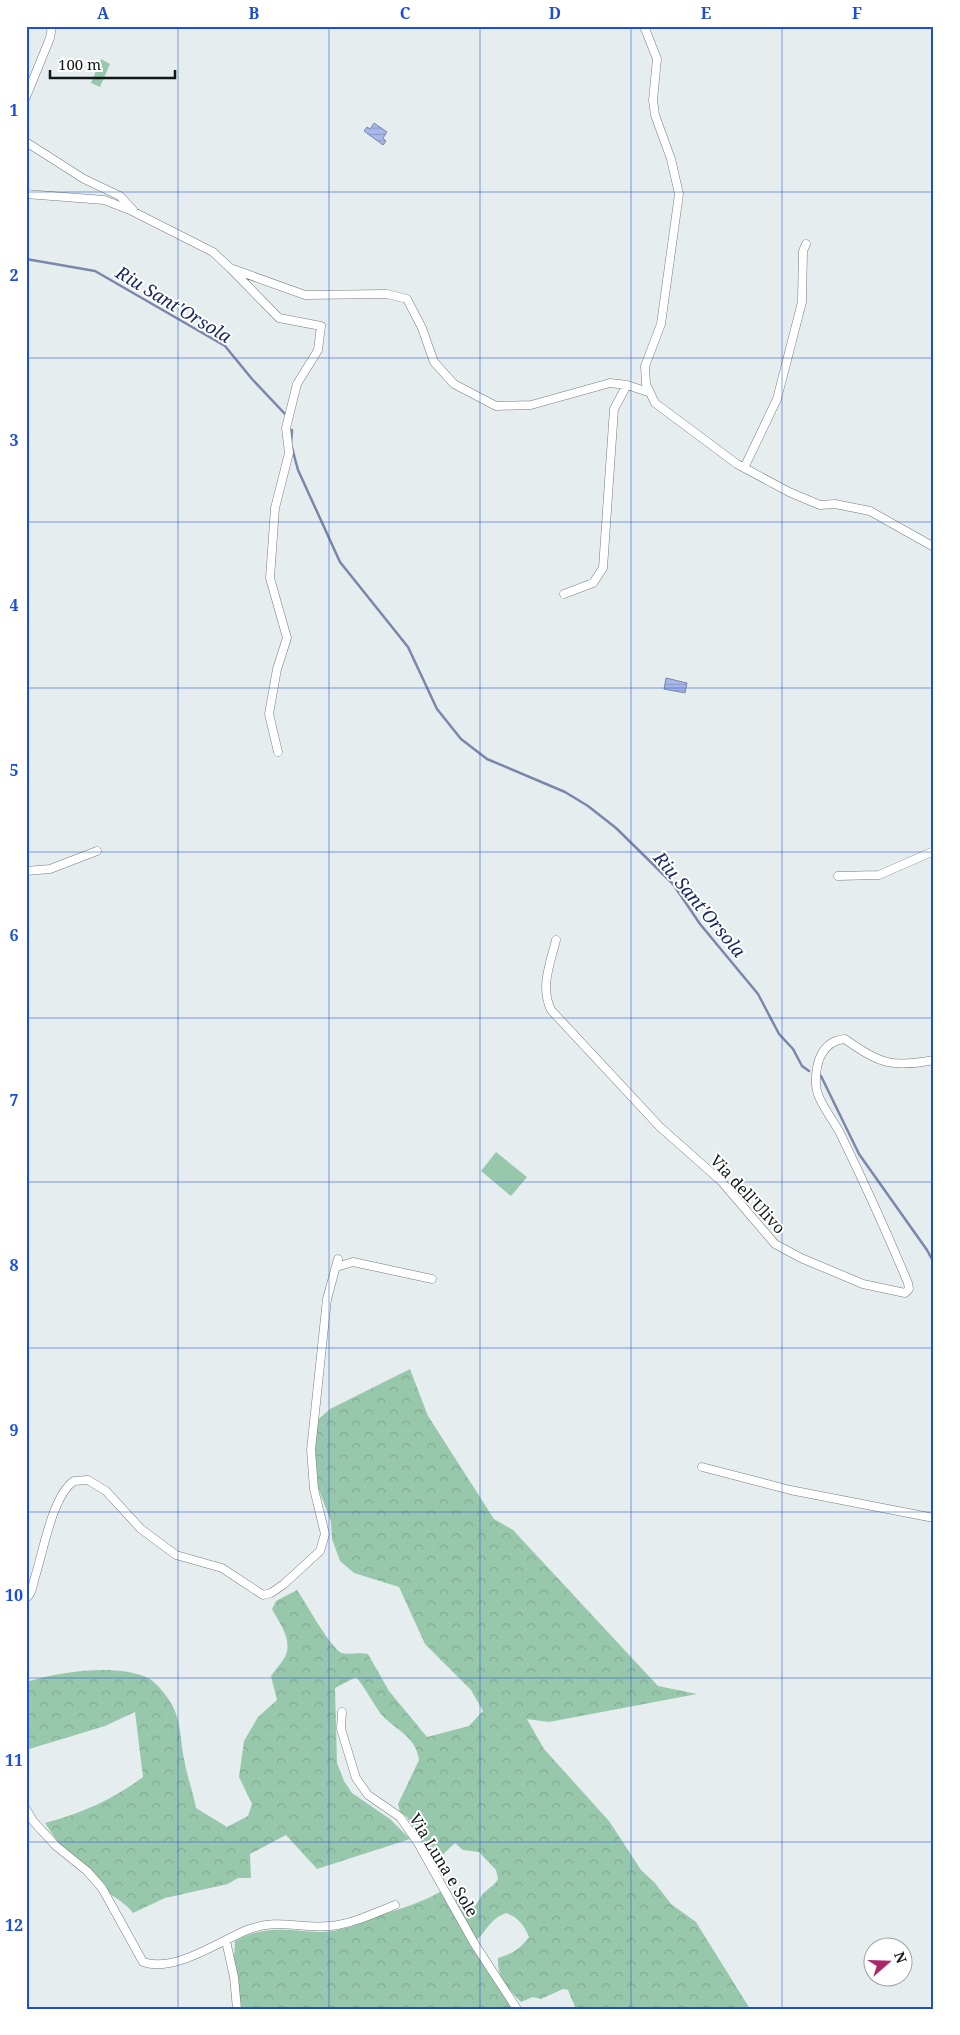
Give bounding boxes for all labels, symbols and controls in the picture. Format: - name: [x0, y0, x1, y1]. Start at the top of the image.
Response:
- text: A: [97, 2, 110, 24]
- text: B: [249, 2, 260, 24]
- text: C: [400, 2, 411, 24]
- text: D: [549, 2, 561, 24]
- text: E: [701, 2, 711, 24]
- text: F: [852, 2, 862, 24]
- scale bar: [50, 48, 175, 80]
- text: 100 m: [58, 54, 101, 74]
- text: 1: [9, 99, 19, 121]
- water label: Riu Sant'Orsola: [111, 260, 237, 348]
- text: 2: [9, 264, 19, 286]
- text: 3: [9, 429, 19, 451]
- text: 4: [9, 594, 19, 616]
- text: 5: [9, 759, 19, 781]
- water label: Riu Sant'Orsola: [648, 845, 752, 962]
- text: 6: [9, 924, 19, 946]
- text: 7: [9, 1089, 19, 1111]
- street label: Via dell'Ulivo: [706, 1150, 790, 1238]
- text: 8: [9, 1254, 19, 1276]
- text: 9: [9, 1419, 19, 1441]
- text: 10: [5, 1584, 23, 1606]
- text: 11: [5, 1749, 23, 1771]
- street label: Via Luna e Sole: [404, 1809, 484, 1921]
- text: 12: [5, 1914, 23, 1936]
- north arrow: [862, 1938, 912, 1988]
- text: N: [890, 1949, 912, 1966]

